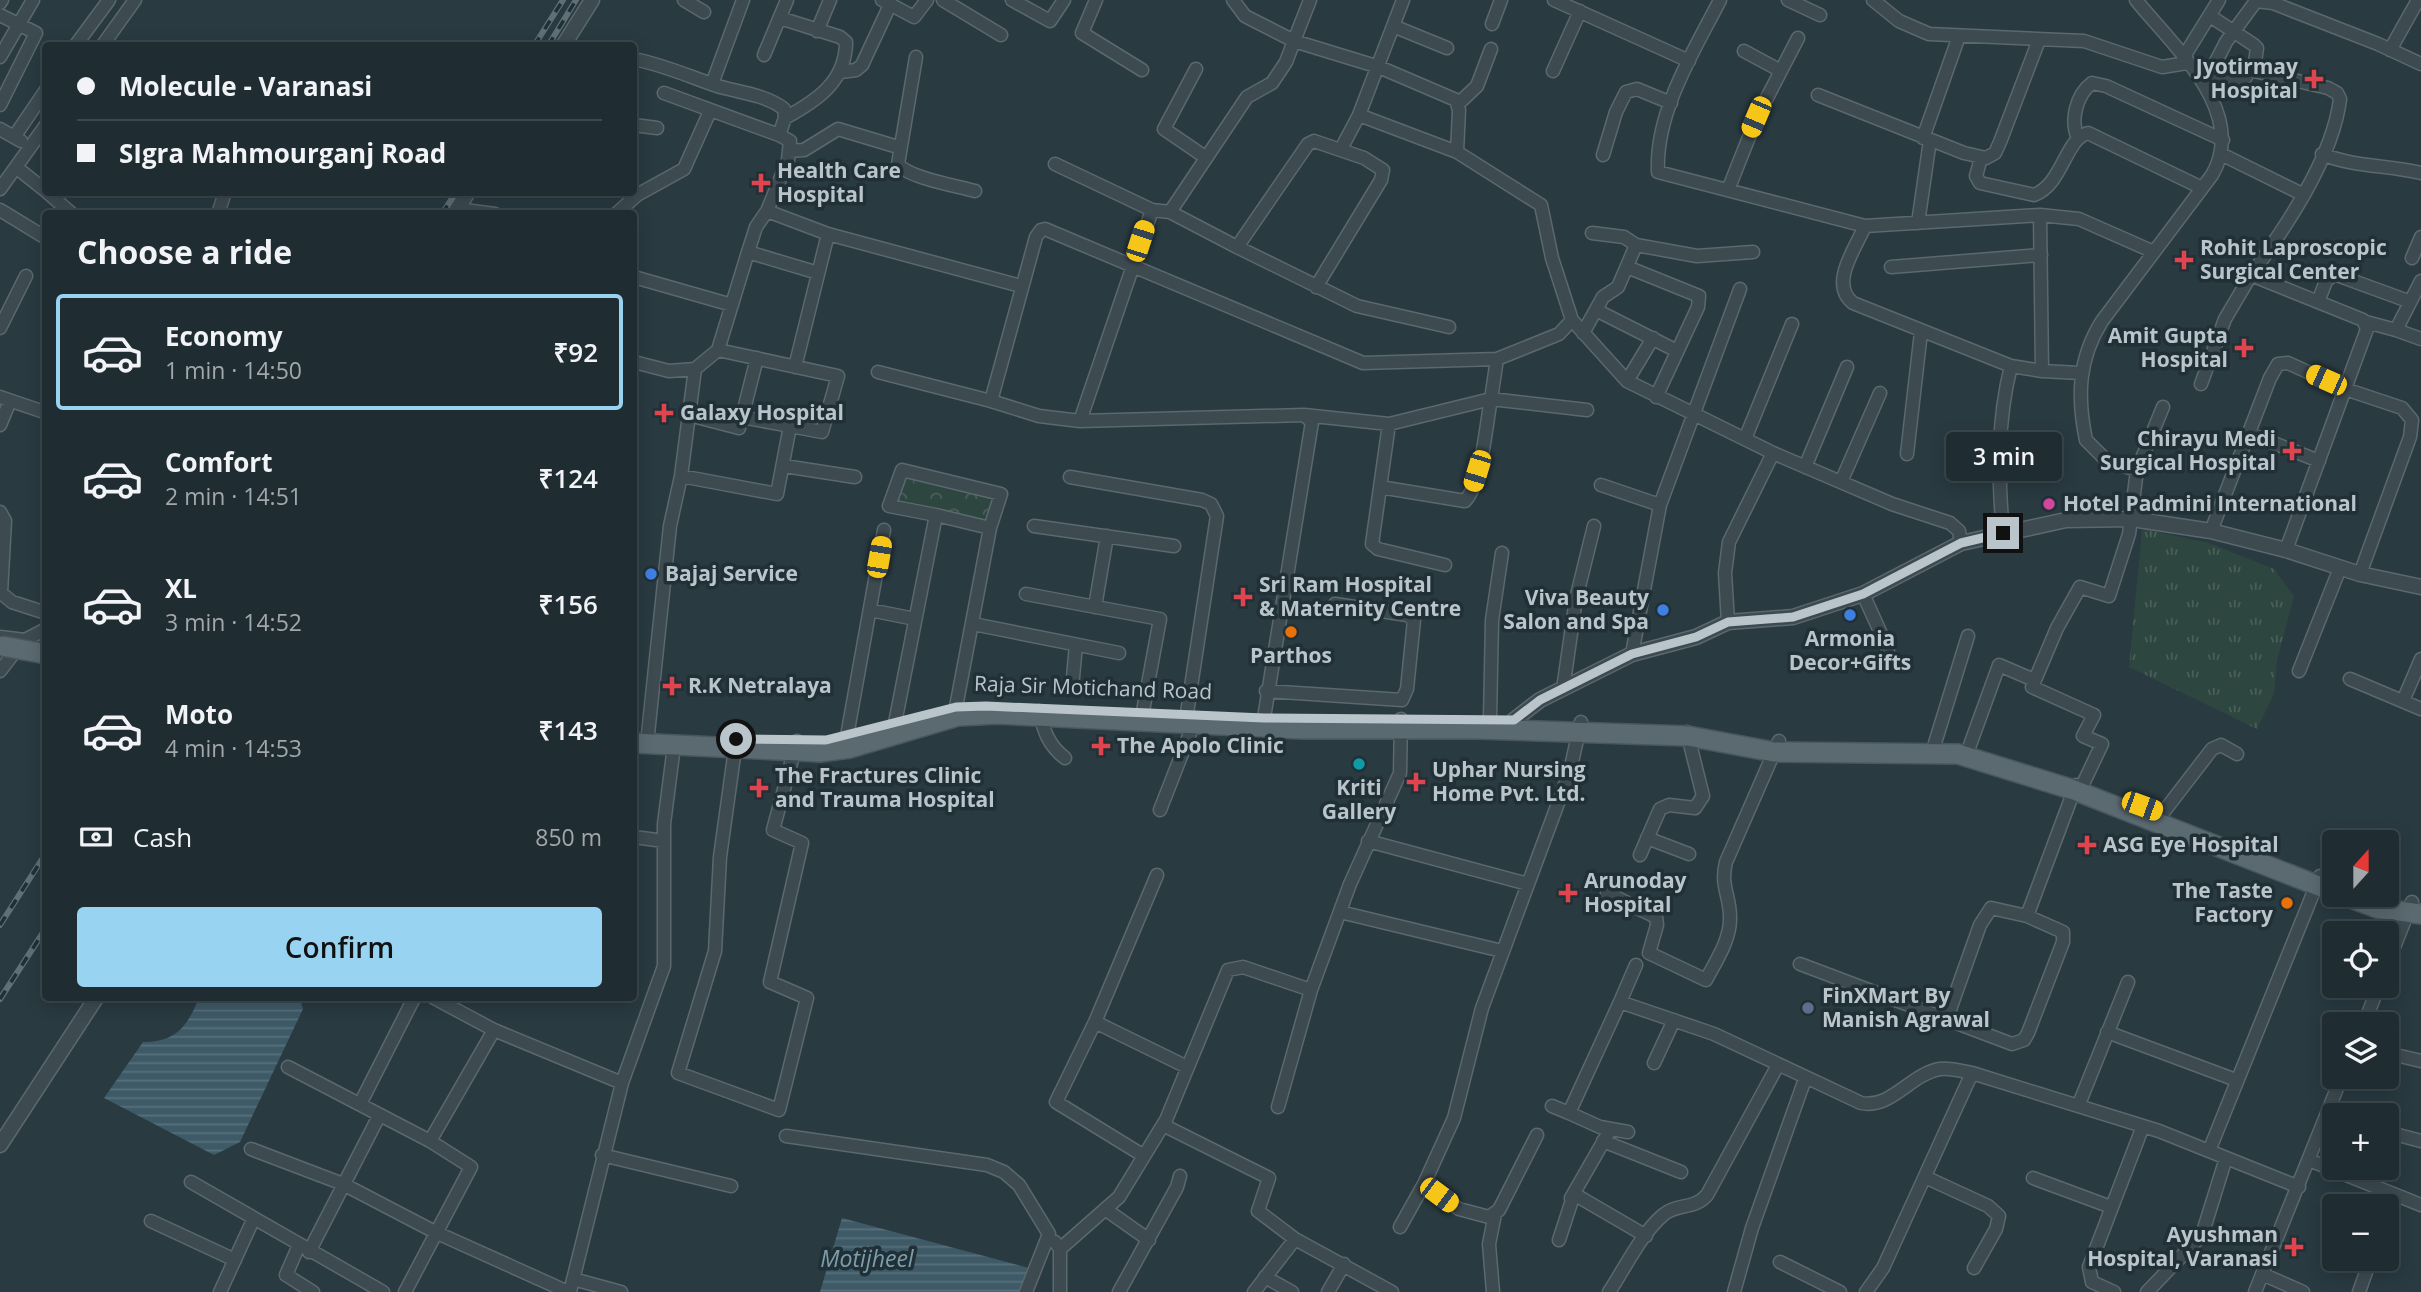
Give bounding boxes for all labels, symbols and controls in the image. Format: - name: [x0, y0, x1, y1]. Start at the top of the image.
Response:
- place label: Jyotirmay Hospital: [2194, 52, 2298, 104]
- text: Molecule - Varanasi: [119, 68, 372, 104]
- marker: Jyotirmay Hospital: [2304, 69, 2324, 89]
- car: [1739, 94, 1774, 140]
- text: SIgra Mahmourganj Road: [119, 135, 446, 171]
- place label: Health Care Hospital: [777, 156, 901, 208]
- marker: Health Care Hospital: [751, 173, 771, 193]
- car: [1124, 218, 1157, 264]
- text: Choose a ride: [77, 230, 292, 273]
- place label: Rohit Laproscopic Surgical Center: [2200, 233, 2387, 285]
- marker: Rohit Laproscopic Surgical Center: [2174, 250, 2194, 270]
- text: Economy: [165, 318, 283, 354]
- icon: car: [81, 321, 144, 384]
- place label: Amit Gupta Hospital: [2108, 321, 2228, 373]
- text: ₹92: [553, 334, 598, 370]
- marker: Amit Gupta Hospital: [2234, 338, 2254, 358]
- text: 1 min · 14:50: [165, 354, 302, 386]
- car: [2303, 362, 2350, 398]
- place label: Galaxy Hospital: [680, 398, 844, 426]
- marker: Galaxy Hospital: [654, 403, 674, 423]
- place label: Chirayu Medi Surgical Hospital: [2100, 424, 2276, 476]
- callout: 3 min: [1945, 432, 2061, 480]
- text: 3 min: [1973, 440, 2035, 472]
- marker: Chirayu Medi Surgical Hospital: [2282, 441, 2302, 461]
- text: Comfort: [165, 444, 272, 480]
- icon: car: [81, 447, 144, 510]
- car: [1461, 448, 1494, 494]
- text: ₹124: [539, 460, 598, 496]
- text: 2 min · 14:51: [165, 480, 302, 512]
- place label: Hotel Padmini International: [2063, 489, 2357, 517]
- marker: Hotel Padmini International: [2041, 496, 2057, 512]
- route end: [1987, 517, 2019, 549]
- car: [866, 534, 893, 580]
- place label: Bajaj Service: [665, 559, 798, 587]
- marker: Bajaj Service: [643, 566, 659, 582]
- text: XL: [165, 570, 197, 606]
- place label: Sri Ram Hospital & Maternity Centre: [1259, 570, 1461, 622]
- icon: car: [81, 573, 144, 636]
- place label: Viva Beauty Salon and Spa: [1503, 583, 1649, 635]
- text: ₹156: [539, 586, 598, 622]
- marker: Sri Ram Hospital & Maternity Centre: [1233, 587, 1253, 607]
- marker: Viva Beauty Salon and Spa: [1655, 602, 1671, 618]
- text: 3 min · 14:52: [165, 606, 302, 638]
- marker: Armonia Decor+Gifts: [1842, 607, 1858, 623]
- marker: Parthos: [1283, 624, 1299, 640]
- place label: Armonia Decor+Gifts: [1789, 624, 1911, 676]
- place label: Parthos: [1250, 641, 1332, 669]
- street label: Raja Sir Motichand Road: [974, 669, 1213, 705]
- place label: R.K Netralaya: [688, 671, 832, 699]
- marker: R.K Netralaya: [662, 676, 682, 696]
- text: Moto: [165, 696, 233, 732]
- icon: car: [81, 699, 144, 762]
- text: ₹143: [539, 712, 598, 748]
- route start: [720, 723, 752, 755]
- place label: The Apolo Clinic: [1117, 731, 1284, 759]
- text: 4 min · 14:53: [165, 732, 302, 764]
- marker: The Apolo Clinic: [1091, 736, 1111, 756]
- place label: Uphar Nursing Home Pvt. Ltd.: [1432, 755, 1586, 807]
- marker: Kriti Gallery: [1351, 756, 1367, 772]
- place label: The Fractures Clinic and Trauma Hospital: [775, 761, 995, 813]
- marker: Uphar Nursing Home Pvt. Ltd.: [1406, 772, 1426, 792]
- place label: Kriti Gallery: [1322, 773, 1396, 825]
- marker: The Fractures Clinic and Trauma Hospital: [749, 778, 769, 798]
- car: [2119, 789, 2166, 823]
- icon: cash: [77, 818, 115, 856]
- text: Cash: [133, 819, 192, 855]
- text: 850 m: [535, 821, 602, 853]
- place label: ASG Eye Hospital: [2103, 830, 2279, 858]
- north arrow: [2322, 830, 2399, 906]
- map controls: [2322, 830, 2399, 1271]
- marker: ASG Eye Hospital: [2077, 835, 2097, 855]
- place label: Arunoday Hospital: [1584, 866, 1687, 918]
- place label: The Taste Factory: [2172, 876, 2273, 928]
- marker: Arunoday Hospital: [1558, 883, 1578, 903]
- marker: The Taste Factory: [2279, 895, 2295, 911]
- button: Confirm: [77, 907, 602, 987]
- button: locate: [2322, 921, 2399, 998]
- place label: FinXMart By Manish Agrawal: [1822, 981, 1990, 1033]
- marker: FinXMart By Manish Agrawal: [1800, 1000, 1816, 1016]
- button: layers: [2322, 1012, 2399, 1089]
- button: +: [2322, 1103, 2399, 1180]
- car: [1416, 1174, 1463, 1216]
- button: −: [2322, 1194, 2399, 1271]
- place label: Ayushman Hospital, Varanasi: [2087, 1220, 2278, 1272]
- marker: Ayushman Hospital, Varanasi: [2284, 1237, 2304, 1257]
- water label: Motijheel: [820, 1242, 915, 1274]

